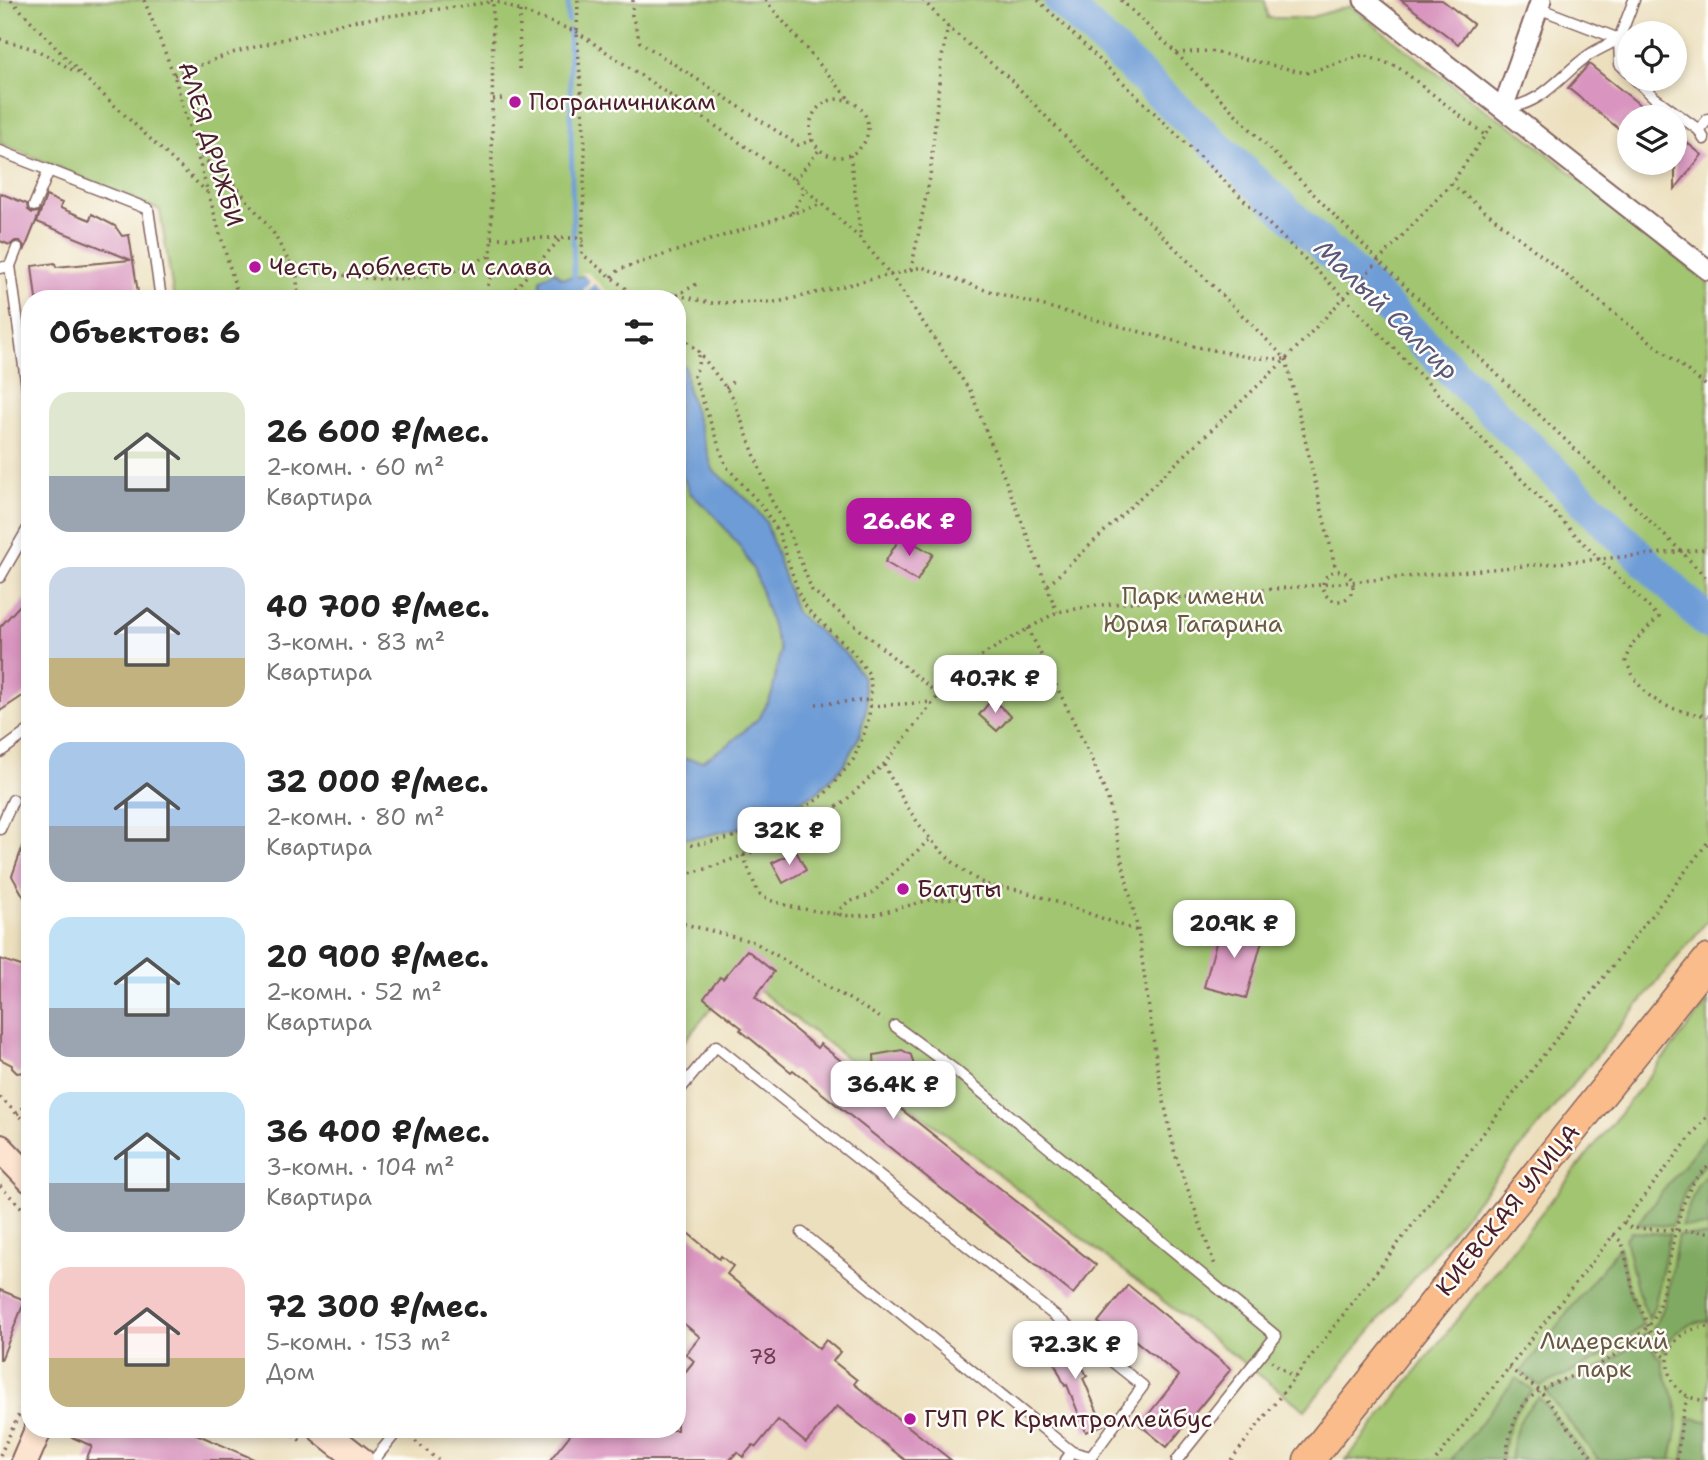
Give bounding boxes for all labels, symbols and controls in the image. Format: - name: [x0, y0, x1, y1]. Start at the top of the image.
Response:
- map controls: [1617, 21, 1687, 175]
- button: locate: [1617, 21, 1687, 91]
- street label: АЛЕЯ ДРУЖБИ: [171, 58, 251, 230]
- place label: Пограничникам: [529, 86, 716, 118]
- marker: Пограничникам: [507, 94, 523, 110]
- button: layers: [1617, 105, 1687, 175]
- water label: Малый Салгир: [1307, 231, 1467, 387]
- place label: Честь, доблесть и слава: [269, 251, 552, 283]
- marker: Честь, доблесть и слава: [247, 259, 263, 275]
- text: Объектов: 6: [49, 312, 241, 353]
- icon: filters: [620, 313, 658, 351]
- text: 26 600 ₽/мес.: [266, 411, 489, 452]
- icon: home: [105, 420, 189, 504]
- text: 2-комн. · 60 m²: [266, 452, 444, 482]
- text: Квартира: [266, 482, 372, 512]
- pin: 26.6K ₽: [844, 498, 974, 558]
- text: 26.6K ₽: [862, 506, 956, 536]
- park label: Парк имени Юрия Гагарина: [1103, 580, 1283, 640]
- text: 40 700 ₽/мес.: [266, 586, 490, 627]
- icon: home: [105, 595, 189, 679]
- text: 3-комн. · 83 m²: [266, 627, 445, 657]
- pin: 40.7K ₽: [930, 656, 1060, 715]
- text: Квартира: [266, 657, 372, 687]
- text: 40.7K ₽: [950, 663, 1040, 693]
- text: 32 000 ₽/мес.: [266, 761, 489, 802]
- icon: home: [105, 770, 189, 854]
- text: 2-комн. · 80 m²: [266, 802, 445, 832]
- pin: 32K ₽: [740, 808, 838, 867]
- text: 32K ₽: [753, 815, 825, 845]
- text: Квартира: [266, 832, 372, 862]
- place label: Батуты: [917, 873, 1002, 905]
- marker: Батуты: [895, 881, 911, 897]
- pin: 20.9K ₽: [1169, 900, 1299, 960]
- text: 20.9K ₽: [1189, 908, 1279, 938]
- text: 20 900 ₽/мес.: [266, 936, 489, 977]
- icon: home: [105, 945, 189, 1029]
- text: 2-комн. · 52 m²: [266, 977, 442, 1007]
- text: Квартира: [266, 1007, 372, 1037]
- pin: 36.4K ₽: [828, 1062, 958, 1121]
- text: 36.4K ₽: [847, 1069, 939, 1099]
- text: 36 400 ₽/мес.: [266, 1111, 490, 1152]
- street label: КИЕВСКАЯ УЛИЦА: [1429, 1117, 1587, 1303]
- icon: home: [105, 1120, 189, 1204]
- text: 3-комн. · 104 m²: [266, 1152, 455, 1182]
- text: Квартира: [266, 1182, 372, 1212]
- text: 72 300 ₽/мес.: [266, 1286, 488, 1327]
- icon: home: [105, 1295, 189, 1379]
- pin: 72.3K ₽: [1010, 1322, 1140, 1381]
- park label: Лидерский парк: [1540, 1325, 1668, 1385]
- text: 5-комн. · 153 m²: [266, 1327, 451, 1357]
- text: 72.3K ₽: [1029, 1329, 1121, 1359]
- house number: 78: [749, 1343, 777, 1371]
- text: Дом: [266, 1357, 315, 1387]
- place label: ГУП РК Крымтроллейбус: [924, 1403, 1213, 1435]
- marker: ГУП РК Крымтроллейбус: [902, 1411, 918, 1427]

